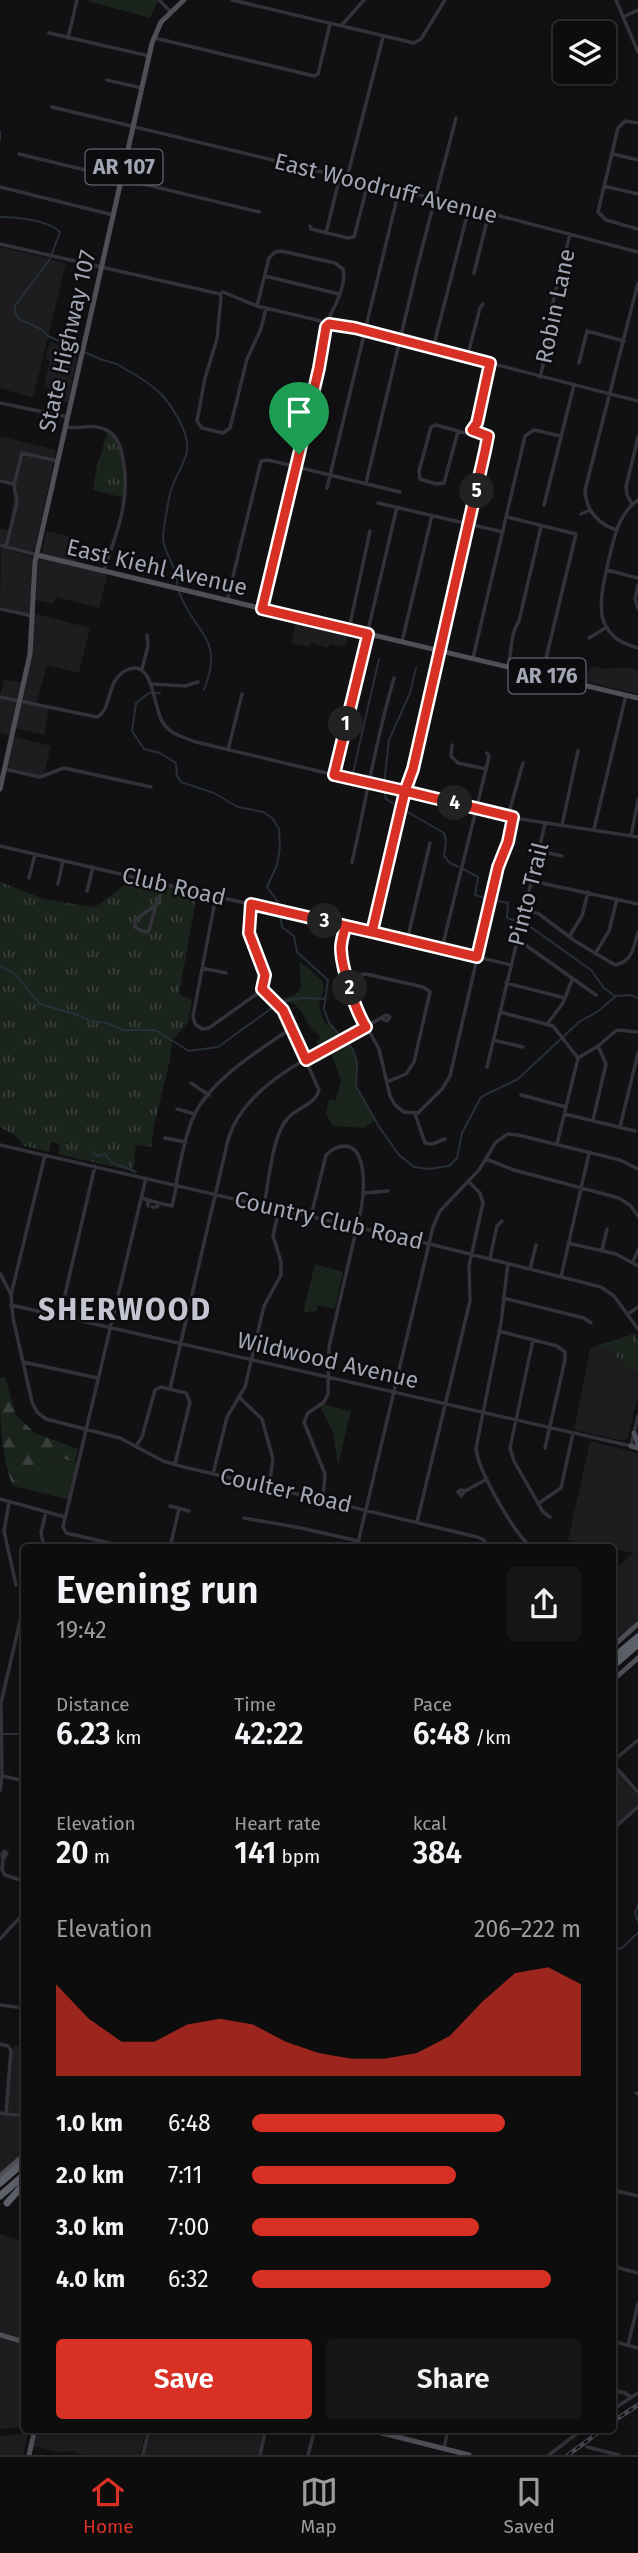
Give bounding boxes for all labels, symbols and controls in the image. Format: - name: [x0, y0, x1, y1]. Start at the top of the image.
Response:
- map controls: [553, 21, 616, 84]
- button: layers: [553, 21, 616, 84]
- street label: East Woodruff Avenue: [272, 147, 500, 229]
- road number: AR 107: [86, 150, 162, 184]
- street label: Robin Lane: [529, 246, 581, 366]
- street label: State Highway 107: [32, 247, 102, 435]
- pin: [269, 382, 329, 454]
- icon: arrive: [280, 393, 318, 431]
- pin: 5: [460, 474, 494, 508]
- text: 5: [471, 479, 482, 502]
- street label: East Kiehl Avenue: [64, 533, 250, 601]
- road number: AR 176: [508, 658, 586, 694]
- pin: 1: [328, 706, 364, 742]
- text: 1: [341, 712, 350, 735]
- pin: 4: [438, 786, 472, 820]
- text: 4: [449, 791, 460, 814]
- street label: Pinto Trail: [502, 839, 554, 949]
- street label: Club Road: [119, 860, 229, 912]
- pin: 3: [308, 904, 342, 939]
- text: 3: [320, 909, 329, 932]
- pin: 2: [332, 970, 368, 1006]
- text: 2: [345, 976, 354, 999]
- street label: Country Club Road: [232, 1185, 426, 1255]
- district label: SHERWOOD: [38, 1292, 212, 1328]
- street label: Wildwood Avenue: [235, 1326, 421, 1394]
- street label: Coulter Road: [217, 1461, 355, 1519]
- text: Evening run: [56, 1567, 259, 1613]
- button: share: [507, 1567, 581, 1641]
- text: 19:42: [56, 1616, 107, 1644]
- text: Distance: [56, 1693, 130, 1716]
- text: Time: [234, 1693, 276, 1716]
- text: Pace: [413, 1693, 452, 1716]
- text: 6.23: [56, 1716, 111, 1752]
- text: 42:22: [234, 1716, 304, 1752]
- text: 6:48: [413, 1716, 470, 1752]
- text: km: [111, 1726, 142, 1749]
- text: /km: [470, 1726, 511, 1749]
- text: Elevation: [56, 1812, 136, 1835]
- text: Heart rate: [234, 1812, 321, 1835]
- text: kcal: [413, 1812, 447, 1835]
- text: 20: [56, 1835, 89, 1871]
- text: 141: [234, 1835, 276, 1871]
- text: 384: [413, 1835, 462, 1871]
- text: m: [89, 1845, 110, 1868]
- text: bpm: [276, 1845, 320, 1868]
- text: Elevation: [56, 1915, 152, 1943]
- text: 206–222 m: [474, 1915, 581, 1943]
- text: 1.0 km: [56, 2109, 123, 2137]
- text: 6:48: [168, 2109, 211, 2137]
- text: 2.0 km: [56, 2161, 124, 2189]
- text: 7:11: [168, 2161, 202, 2189]
- text: 3.0 km: [56, 2213, 124, 2241]
- text: 7:00: [168, 2213, 209, 2241]
- text: 4.0 km: [56, 2265, 125, 2293]
- text: 6:32: [168, 2265, 209, 2293]
- button: Save: [56, 2339, 312, 2419]
- button: Share: [326, 2339, 581, 2419]
- tab: Home: [83, 2473, 134, 2538]
- tab: Map: [300, 2473, 338, 2538]
- tab: Saved: [504, 2473, 555, 2538]

